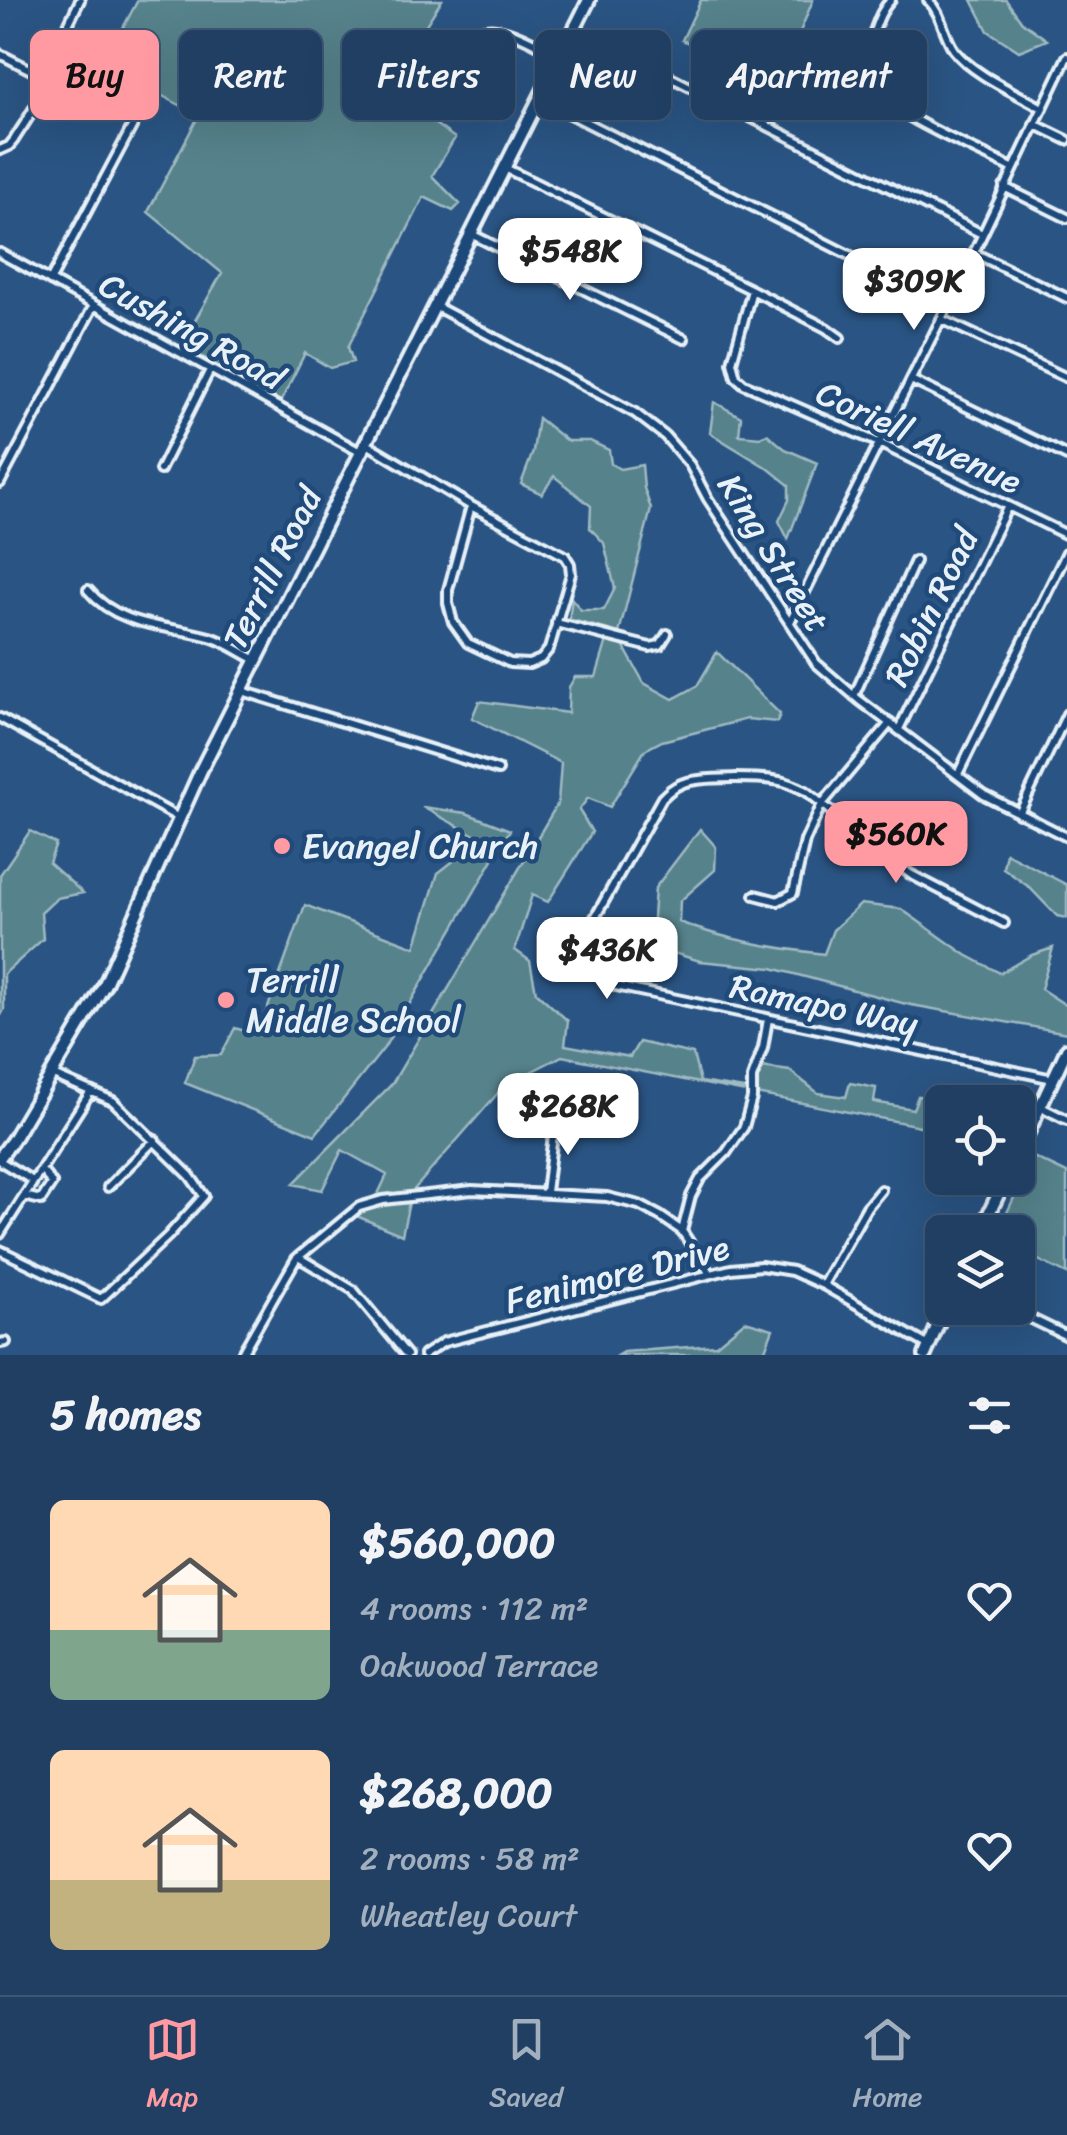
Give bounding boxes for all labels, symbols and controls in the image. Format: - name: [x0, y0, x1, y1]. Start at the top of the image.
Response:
- chip: Buy: [30, 30, 159, 120]
- chip: Rent: [179, 30, 322, 120]
- chip: Filters: [342, 30, 515, 120]
- chip: New: [535, 30, 671, 120]
- chip: Apartment: [691, 30, 927, 120]
- pin: $548K: [500, 218, 640, 303]
- text: $548K: [520, 222, 620, 279]
- pin: $309K: [844, 248, 984, 333]
- text: $309K: [865, 252, 963, 309]
- street label: Cushing Road: [87, 254, 299, 409]
- street label: Coriell Avenue: [806, 362, 1032, 512]
- street label: King Street: [700, 461, 848, 645]
- street label: Terrill Road: [204, 473, 341, 661]
- street label: Robin Road: [866, 515, 997, 697]
- pin: $560K: [826, 801, 966, 886]
- text: $560K: [847, 805, 945, 862]
- place label: Evangel Church: [302, 815, 538, 877]
- marker: Evangel Church: [271, 835, 293, 857]
- pin: $436K: [537, 917, 677, 1002]
- text: $436K: [559, 921, 655, 978]
- place label: Terrill Middle School: [246, 949, 462, 1051]
- street label: Ramapo Way: [724, 955, 924, 1055]
- marker: Terrill Middle School: [215, 989, 237, 1011]
- pin: $268K: [498, 1073, 638, 1158]
- text: $268K: [520, 1077, 616, 1134]
- map controls: [925, 1085, 1035, 1325]
- button: locate: [925, 1085, 1035, 1195]
- button: layers: [925, 1215, 1035, 1325]
- street label: Fenimore Drive: [498, 1216, 736, 1332]
- text: 5 homes: [50, 1378, 201, 1452]
- icon: filters: [962, 1388, 1017, 1443]
- text: $560,000: [360, 1506, 555, 1580]
- icon: home: [130, 1540, 250, 1660]
- icon: heart: [962, 1573, 1017, 1628]
- text: 4 rooms · 112 m²: [360, 1580, 588, 1637]
- text: Oakwood Terrace: [360, 1637, 598, 1694]
- text: $268,000: [360, 1756, 553, 1830]
- icon: home: [130, 1790, 250, 1910]
- icon: heart: [962, 1823, 1017, 1878]
- text: 2 rooms · 58 m²: [360, 1830, 580, 1887]
- text: Wheatley Court: [360, 1887, 577, 1944]
- tab: Map: [145, 2012, 200, 2121]
- tab: Saved: [489, 2012, 563, 2121]
- tab: Home: [852, 2012, 922, 2121]

